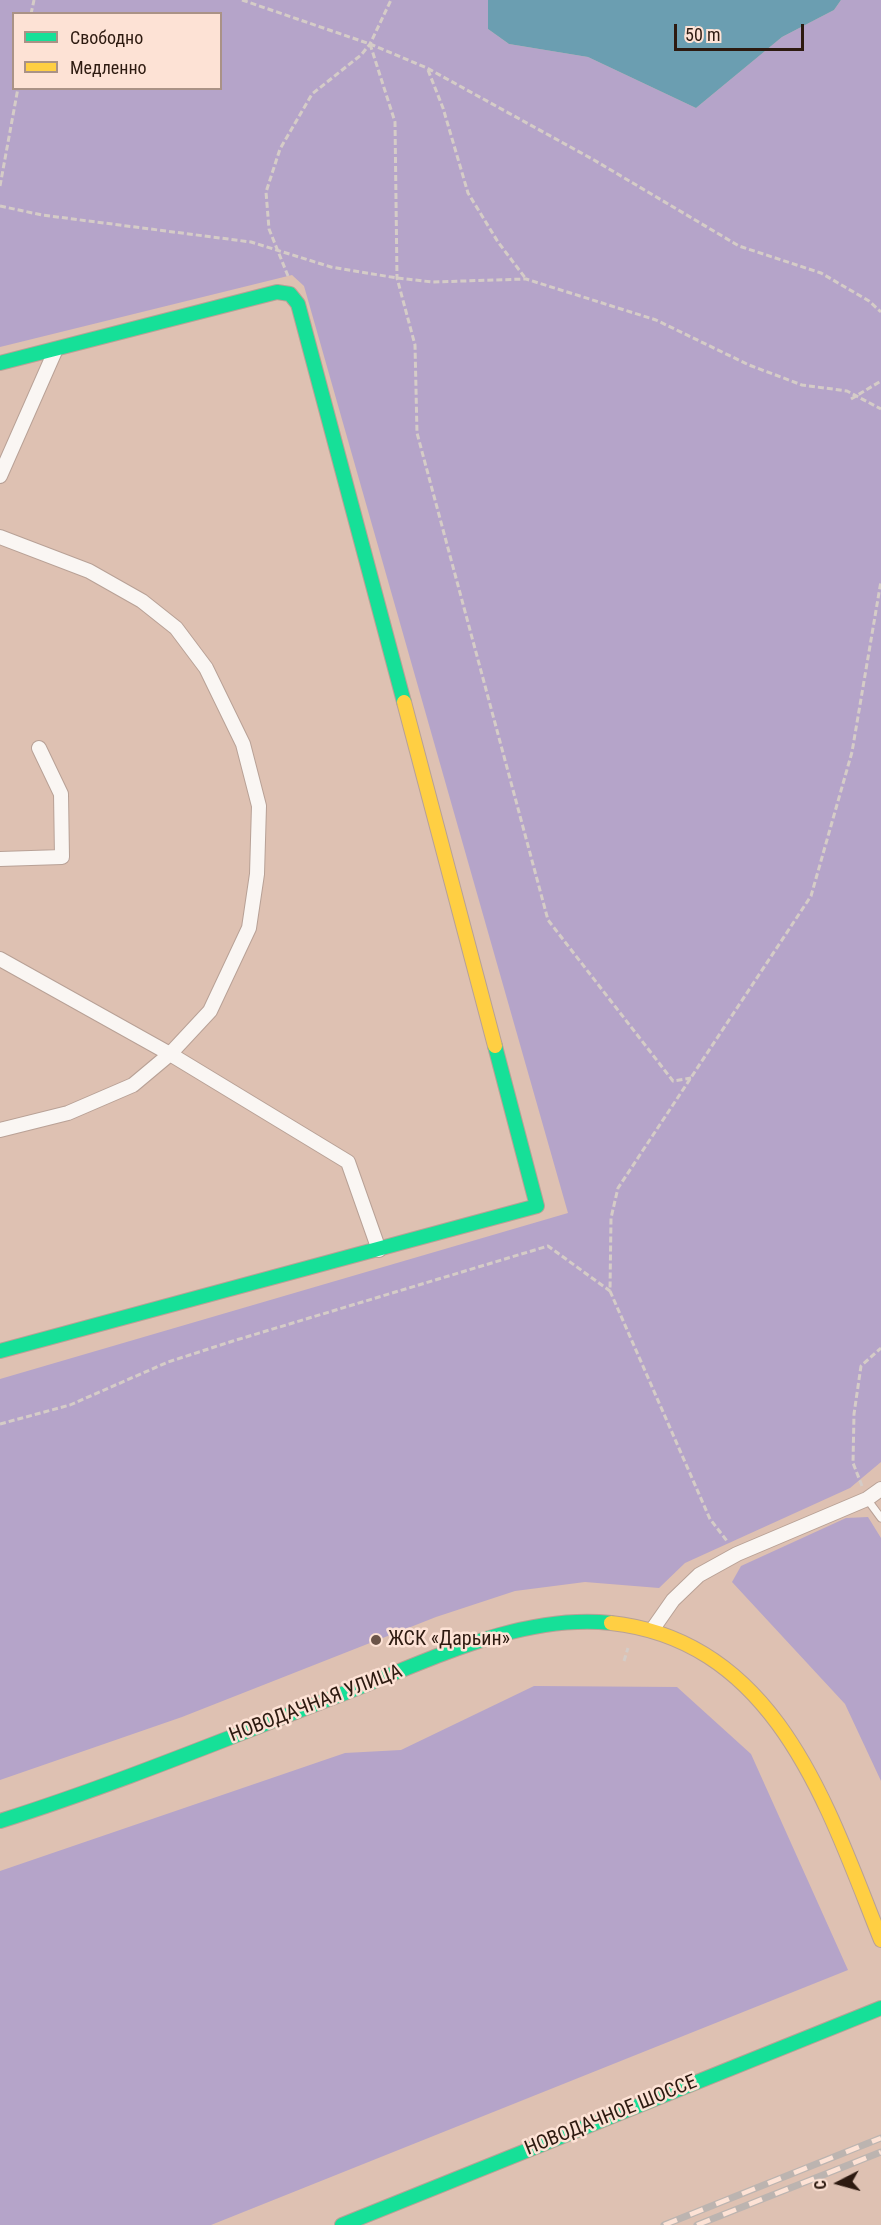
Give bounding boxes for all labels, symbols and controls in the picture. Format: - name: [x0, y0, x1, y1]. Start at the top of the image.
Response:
- legend: [12, 12, 222, 90]
- scale bar: [677, 12, 808, 50]
- text: 50 m: [685, 24, 720, 45]
- text: Свободно: [70, 27, 143, 48]
- text: Медленно: [70, 57, 147, 78]
- place label: ЖСК «Дарьин»: [388, 1628, 510, 1652]
- marker: ЖСК «Дарьин»: [369, 1633, 383, 1647]
- street label: НОВОДАЧНАЯ УЛИЦА: [226, 1660, 406, 1748]
- street label: НОВОДАЧНОЕ ШОССЕ: [522, 2071, 700, 2161]
- north arrow: [809, 2153, 869, 2213]
- text: С: [811, 2179, 831, 2190]

